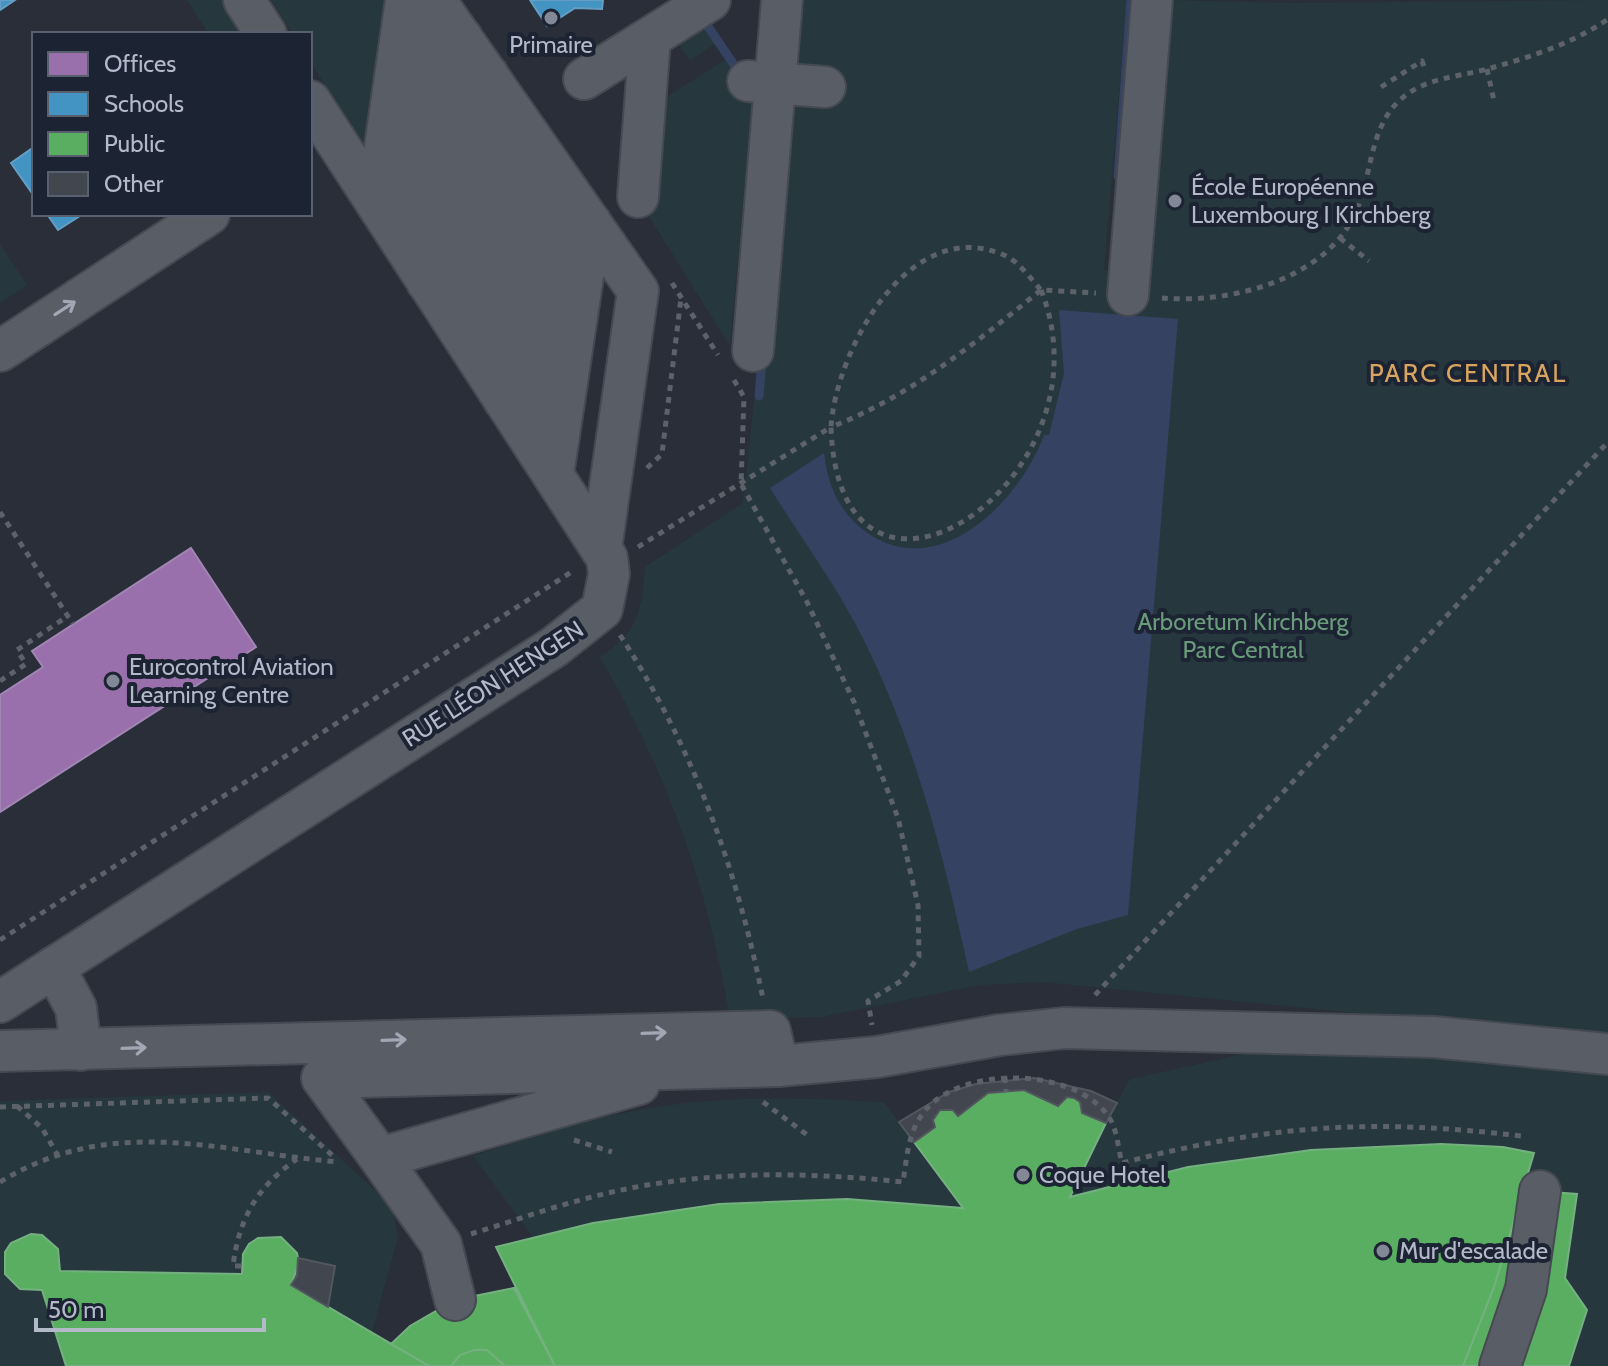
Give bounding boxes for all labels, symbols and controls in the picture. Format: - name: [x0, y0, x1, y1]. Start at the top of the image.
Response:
- marker: Primaire: [542, 9, 560, 27]
- place label: Primaire: [509, 30, 593, 59]
- legend: [32, 32, 312, 216]
- text: Offices: [104, 49, 176, 78]
- text: Schools: [104, 89, 184, 118]
- text: Public: [104, 129, 165, 158]
- text: Other: [104, 169, 164, 198]
- place label: École Européenne Luxembourg I Kirchberg: [1191, 172, 1432, 229]
- marker: École Européenne Luxembourg I Kirchberg: [1166, 192, 1184, 210]
- one-way arrow: [54, 300, 76, 316]
- district label: PARC CENTRAL: [1369, 357, 1567, 389]
- park label: Arboretum Kirchberg Parc Central: [1138, 607, 1350, 664]
- street label: RUE LÉON HENGEN: [397, 614, 589, 753]
- place label: Eurocontrol Aviation Learning Centre: [129, 652, 334, 709]
- marker: Eurocontrol Aviation Learning Centre: [104, 672, 122, 690]
- one-way arrow: [640, 1025, 667, 1040]
- one-way arrow: [380, 1033, 407, 1048]
- one-way arrow: [120, 1041, 147, 1056]
- place label: Coque Hotel: [1039, 1160, 1166, 1189]
- marker: Coque Hotel: [1014, 1166, 1032, 1184]
- place label: Mur d'escalade: [1399, 1236, 1548, 1265]
- marker: Mur d'escalade: [1374, 1242, 1392, 1260]
- scale bar: [36, 1282, 264, 1332]
- text: 50 m: [48, 1295, 104, 1324]

